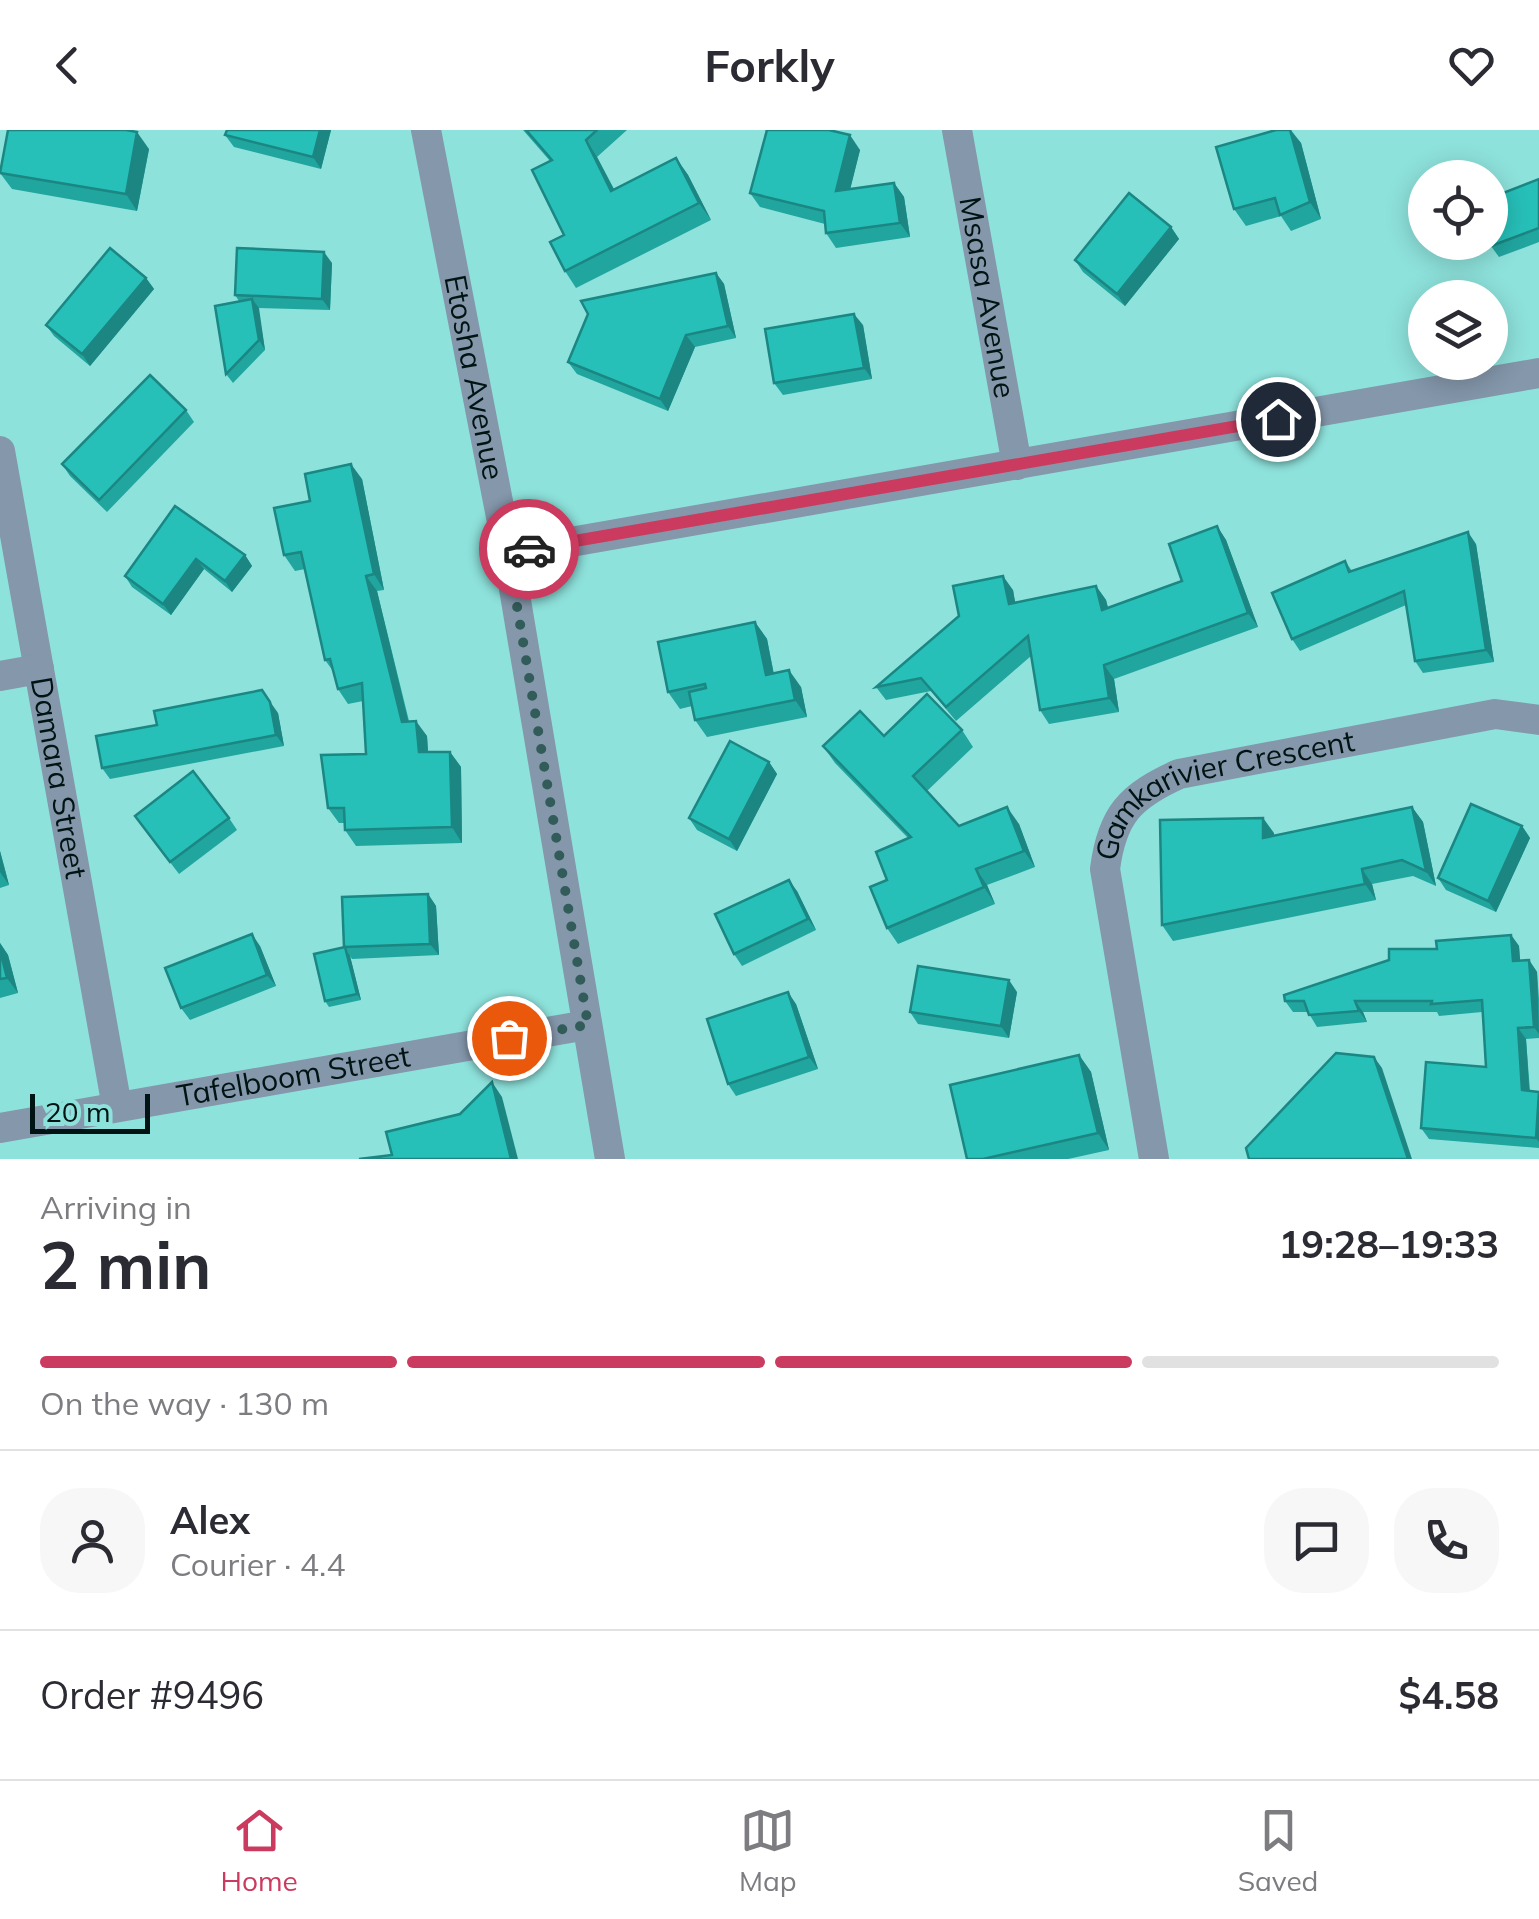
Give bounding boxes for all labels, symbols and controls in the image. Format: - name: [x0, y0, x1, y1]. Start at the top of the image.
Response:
- text: Forkly: [704, 37, 835, 93]
- icon: back: [40, 38, 95, 93]
- icon: heart: [1444, 38, 1499, 93]
- map controls: [1408, 160, 1508, 380]
- button: locate: [1408, 160, 1508, 260]
- street label: Msasa Avenue: [951, 193, 1025, 401]
- street label: Etosha Avenue: [437, 272, 513, 483]
- button: layers: [1408, 280, 1508, 380]
- pin: [1236, 377, 1321, 462]
- icon: home: [1251, 392, 1306, 447]
- courier: [479, 499, 579, 599]
- icon: car: [502, 522, 557, 577]
- street label: Damara Street: [23, 674, 96, 882]
- street label: Gamkarivier Crescent: [1087, 721, 1358, 864]
- pin: [467, 996, 552, 1081]
- icon: bag: [482, 1011, 537, 1066]
- street label: Tafelboom Street: [174, 1036, 413, 1115]
- scale bar: [30, 1089, 150, 1134]
- text: 20 m: [45, 1094, 111, 1129]
- text: Arriving in: [40, 1187, 192, 1227]
- text: 19:28–19:33: [1279, 1220, 1499, 1268]
- text: 2 min: [40, 1224, 211, 1305]
- text: On the way · 130 m: [40, 1383, 329, 1423]
- button: person: [40, 1488, 145, 1593]
- button: chat: [1264, 1488, 1369, 1593]
- button: phone: [1394, 1488, 1499, 1593]
- text: Alex: [170, 1496, 250, 1544]
- text: Courier · 4.4: [170, 1544, 346, 1584]
- text: Order #9496: [40, 1671, 264, 1719]
- text: $4.58: [1398, 1671, 1499, 1719]
- tab: Home: [221, 1803, 298, 1898]
- tab: Map: [739, 1803, 797, 1898]
- tab: Saved: [1238, 1803, 1318, 1898]

